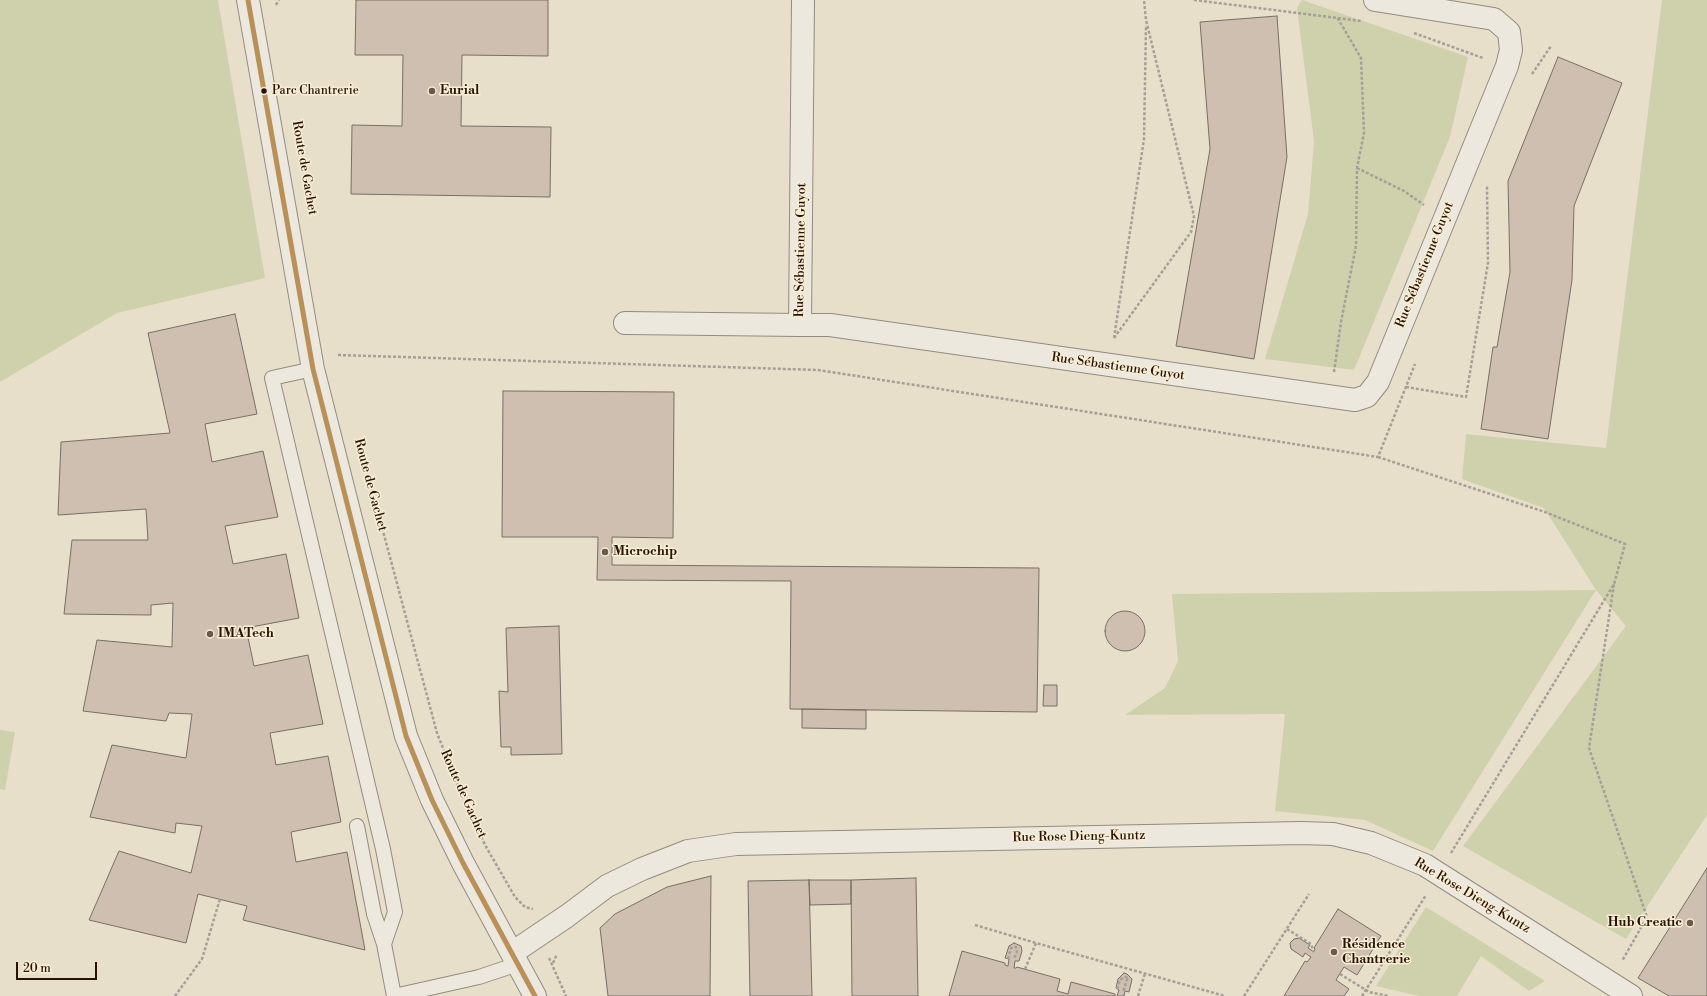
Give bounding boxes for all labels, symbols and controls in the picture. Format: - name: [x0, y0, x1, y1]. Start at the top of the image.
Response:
- place label: Eurial: [440, 83, 479, 99]
- place label: Parc Chantrerie: [272, 84, 359, 98]
- marker: Parc Chantrerie: [259, 86, 269, 96]
- marker: Eurial: [427, 86, 437, 96]
- street label: Route de Gachet: [288, 120, 320, 216]
- street label: Rue Sébastienne Guyot: [792, 183, 810, 317]
- street label: Rue Sébastienne Guyot: [1393, 200, 1457, 330]
- street label: Rue Sébastienne Guyot: [1050, 350, 1186, 384]
- street label: Route de Gachet: [350, 437, 390, 533]
- place label: Microchip: [613, 544, 677, 560]
- marker: Microchip: [600, 547, 610, 557]
- place label: IMATech: [218, 626, 274, 642]
- marker: IMATech: [205, 629, 215, 639]
- street label: Route de Gachet: [436, 747, 490, 841]
- street label: Rue Rose Dieng-Kuntz: [1012, 828, 1146, 846]
- street label: Rue Rose Dieng-Kuntz: [1411, 855, 1533, 937]
- place label: Hub Creatic: [1608, 915, 1682, 931]
- marker: Hub Creatic: [1685, 918, 1695, 928]
- place label: Résidence Chantrerie: [1342, 937, 1410, 968]
- marker: Résidence Chantrerie: [1329, 947, 1339, 957]
- scale bar: [18, 954, 99, 980]
- text: 20 m: [23, 961, 51, 976]

